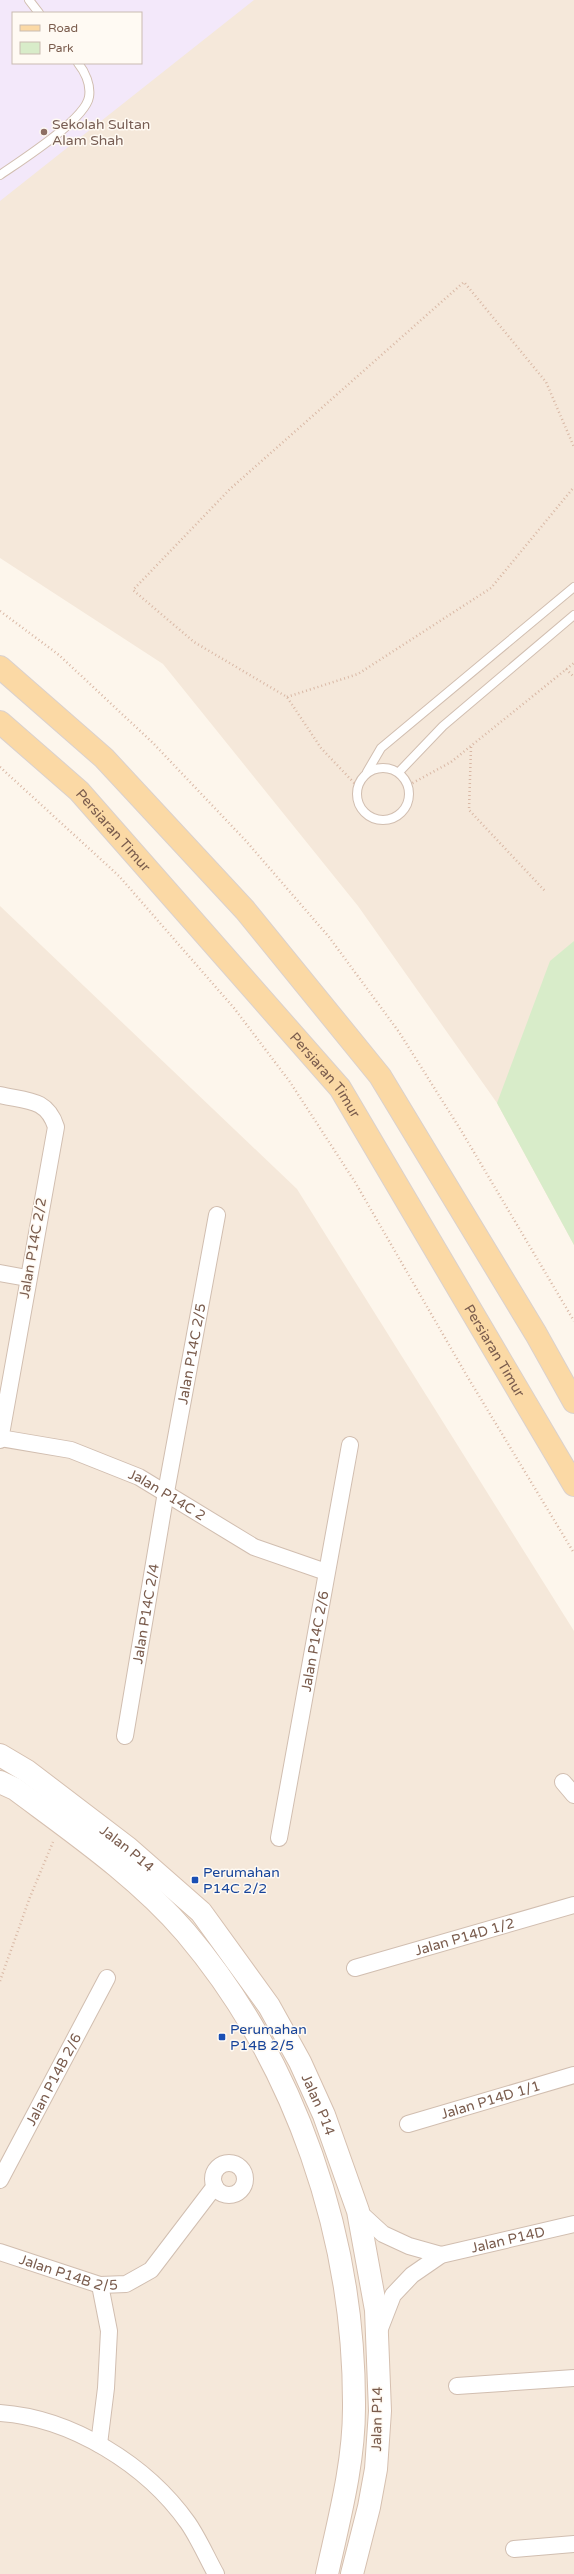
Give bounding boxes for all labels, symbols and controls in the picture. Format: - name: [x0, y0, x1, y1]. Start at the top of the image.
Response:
- legend: [12, 12, 142, 64]
- text: Road: [48, 21, 78, 35]
- text: Park: [48, 41, 74, 55]
- place label: Sekolah Sultan Alam Shah: [52, 116, 150, 149]
- marker: Sekolah Sultan Alam Shah: [39, 127, 49, 137]
- street label: Persiaran Timur: [72, 785, 155, 876]
- street label: Persiaran Timur: [286, 1029, 364, 1121]
- street label: Jalan P14C 2/2: [16, 1196, 50, 1300]
- street label: Persiaran Timur: [461, 1301, 529, 1400]
- street label: Jalan P14C 2/5: [174, 1302, 209, 1406]
- street label: Jalan P14C 2: [126, 1465, 209, 1524]
- street label: Jalan P14C 2/4: [129, 1562, 162, 1665]
- street label: Jalan P14C 2/6: [297, 1589, 332, 1693]
- street label: Jalan P14: [97, 1821, 158, 1876]
- place label: Perumahan P14C 2/2: [203, 1864, 280, 1897]
- marker: Perumahan P14C 2/2: [190, 1875, 200, 1885]
- street label: Jalan P14D 1/2: [413, 1914, 516, 1959]
- place label: Perumahan P14B 2/5: [230, 2021, 307, 2054]
- street label: Jalan P14B 2/6: [22, 2030, 85, 2128]
- marker: Perumahan P14B 2/5: [217, 2032, 227, 2042]
- street label: Jalan P14: [298, 2071, 339, 2138]
- street label: Jalan P14D 1/1: [439, 2077, 542, 2122]
- street label: Jalan P14D: [469, 2223, 546, 2256]
- street label: Jalan P14B 2/5: [17, 2250, 118, 2294]
- street label: Jalan P14: [368, 2386, 386, 2452]

